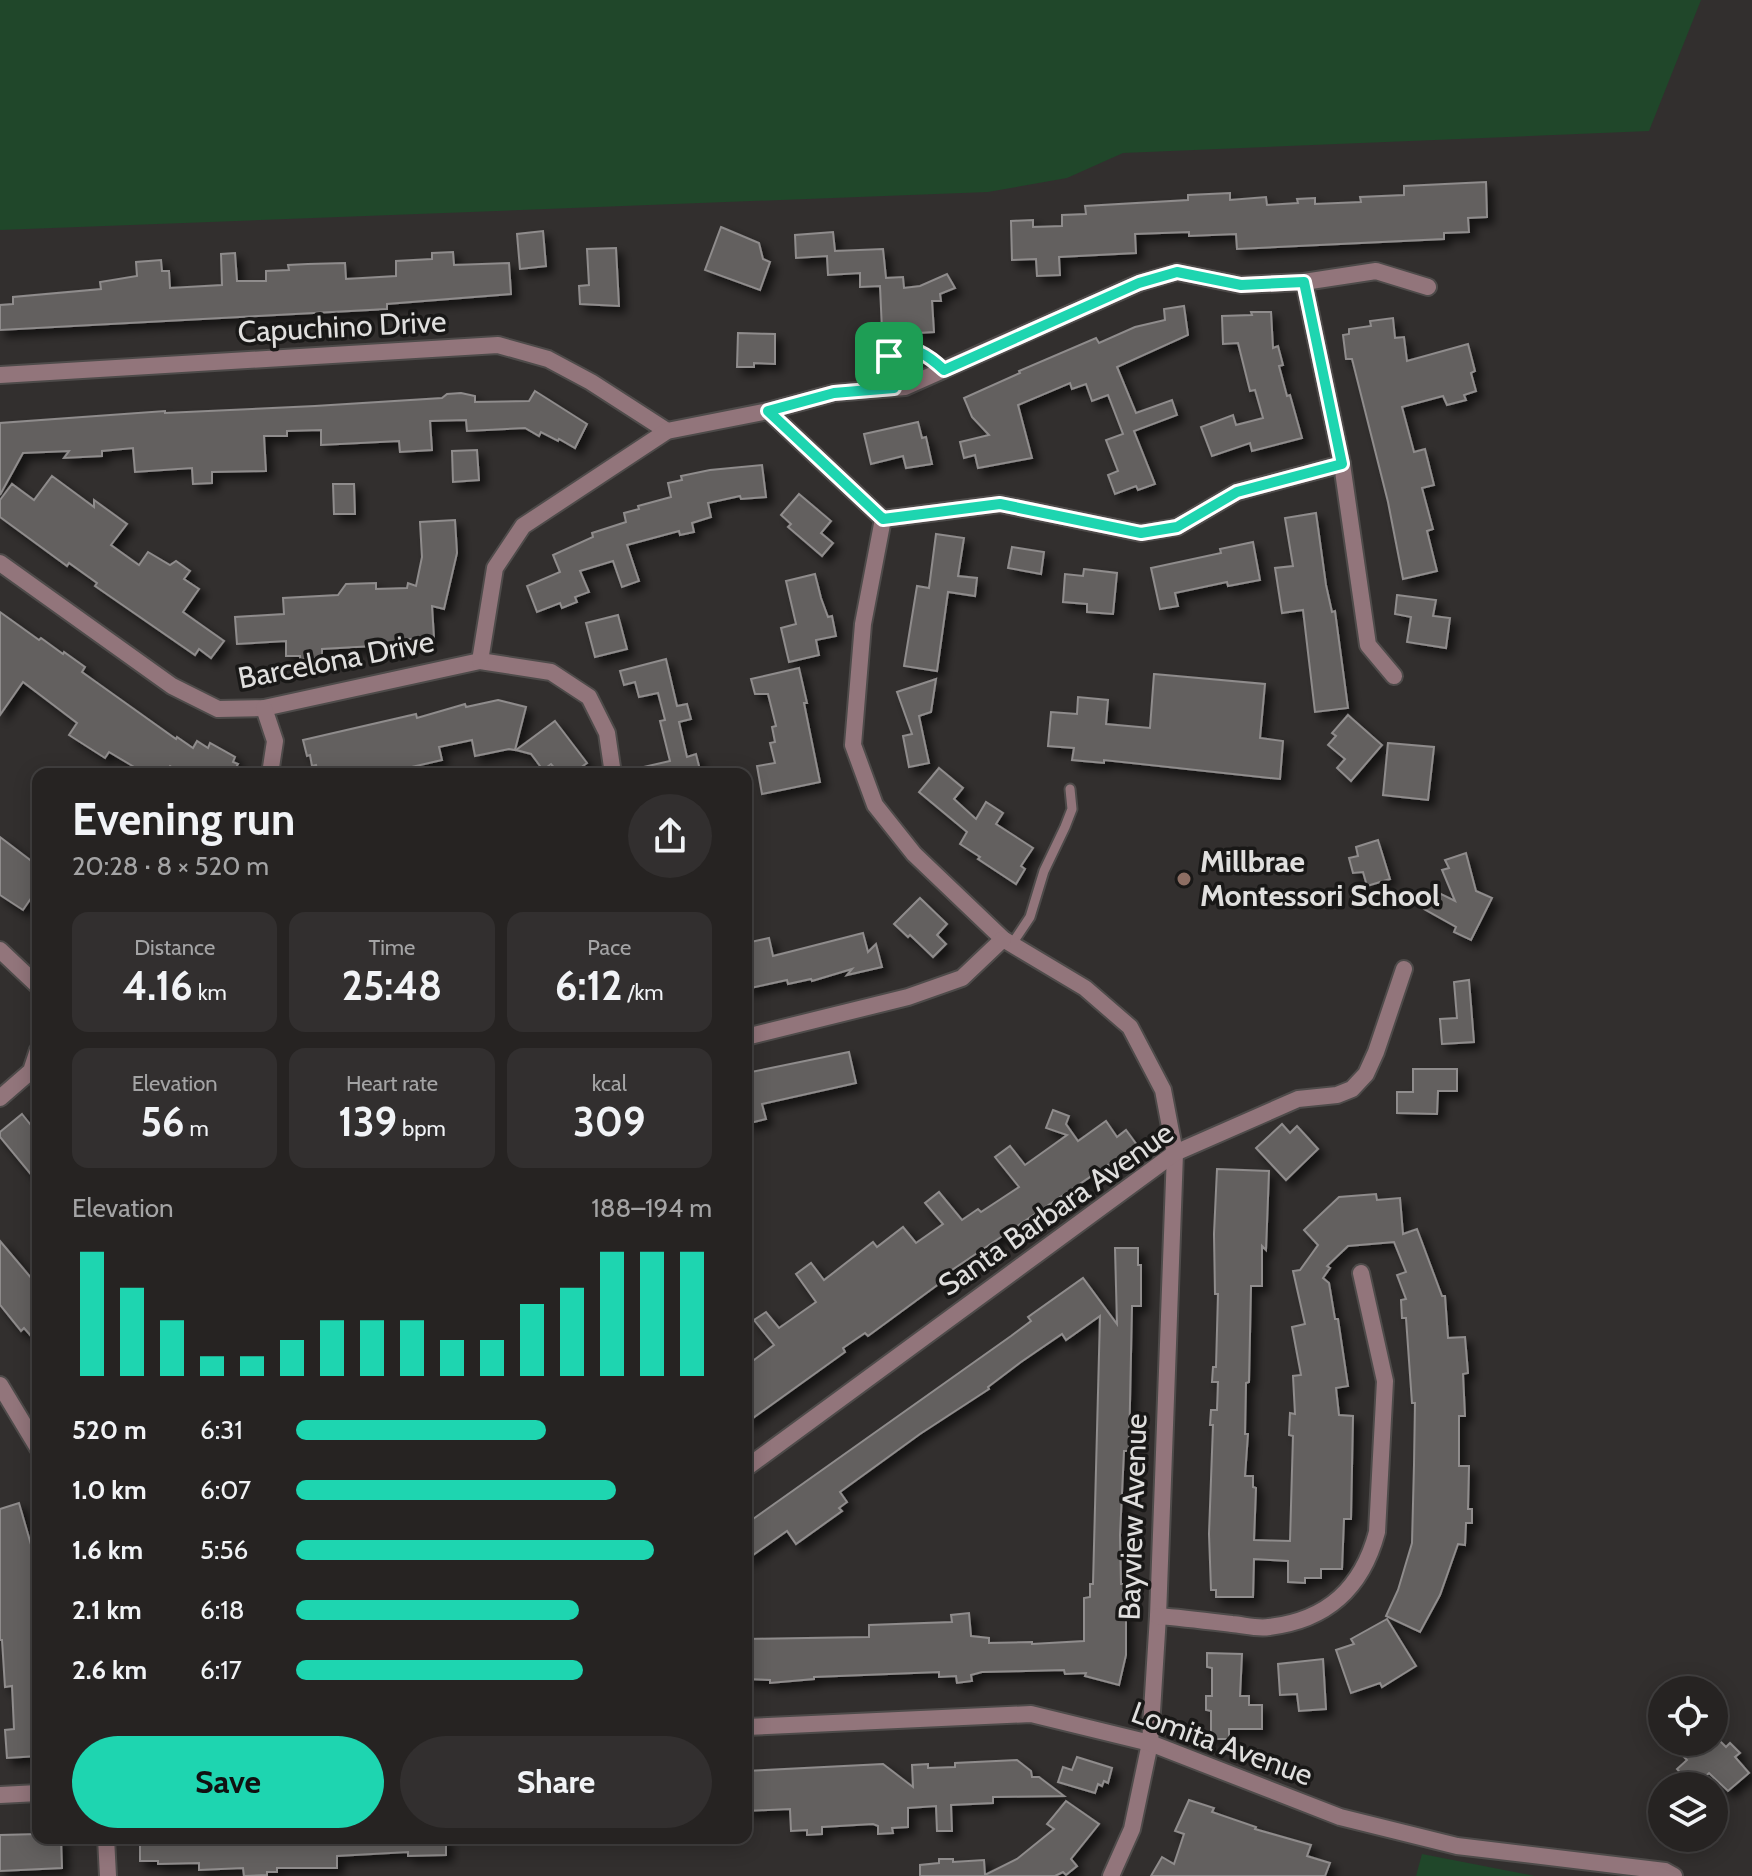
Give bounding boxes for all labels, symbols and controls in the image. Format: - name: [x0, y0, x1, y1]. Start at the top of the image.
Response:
- street label: Capuchino Drive: [237, 303, 447, 350]
- pin: [855, 322, 923, 390]
- icon: arrive: [867, 334, 911, 378]
- street label: Barcelona Drive: [235, 622, 437, 697]
- text: Evening run: [72, 793, 295, 846]
- button: share: [628, 794, 712, 878]
- place label: Millbrae Montessori School: [1200, 843, 1440, 914]
- text: 20:28 · 8 × 520 m: [72, 850, 269, 882]
- marker: Millbrae Montessori School: [1175, 870, 1193, 888]
- text: Distance: [134, 934, 215, 961]
- text: Time: [369, 934, 415, 961]
- text: Pace: [587, 934, 631, 961]
- text: 4.16: [122, 961, 193, 1010]
- text: 25:48: [342, 961, 442, 1010]
- text: 6:12: [555, 961, 622, 1010]
- text: km: [193, 979, 227, 1006]
- text: /km: [622, 979, 664, 1006]
- text: Elevation: [132, 1070, 218, 1097]
- text: Heart rate: [346, 1070, 438, 1097]
- text: kcal: [592, 1070, 627, 1097]
- text: 56: [141, 1097, 185, 1146]
- text: 139: [338, 1097, 397, 1146]
- text: 309: [573, 1097, 645, 1146]
- street label: Santa Barbara Avenue: [931, 1114, 1180, 1304]
- text: m: [185, 1115, 209, 1142]
- text: bpm: [397, 1115, 446, 1142]
- text: Elevation: [72, 1192, 174, 1224]
- text: 188–194 m: [591, 1192, 712, 1224]
- street label: Bayview Avenue: [1110, 1413, 1155, 1621]
- text: 520 m: [72, 1414, 147, 1446]
- text: 6:31: [200, 1414, 243, 1446]
- text: 1.0 km: [72, 1474, 147, 1506]
- text: 6:07: [200, 1474, 251, 1506]
- text: 1.6 km: [72, 1534, 143, 1566]
- text: 5:56: [200, 1534, 248, 1566]
- text: 2.1 km: [72, 1594, 142, 1626]
- text: 6:18: [200, 1594, 244, 1626]
- text: 2.6 km: [72, 1654, 147, 1686]
- text: 6:17: [200, 1654, 242, 1686]
- map controls: [1648, 1676, 1728, 1852]
- button: locate: [1648, 1676, 1728, 1756]
- street label: Lomita Avenue: [1126, 1694, 1318, 1793]
- button: Save: [72, 1736, 384, 1828]
- button: Share: [400, 1736, 712, 1828]
- button: layers: [1648, 1772, 1728, 1852]

